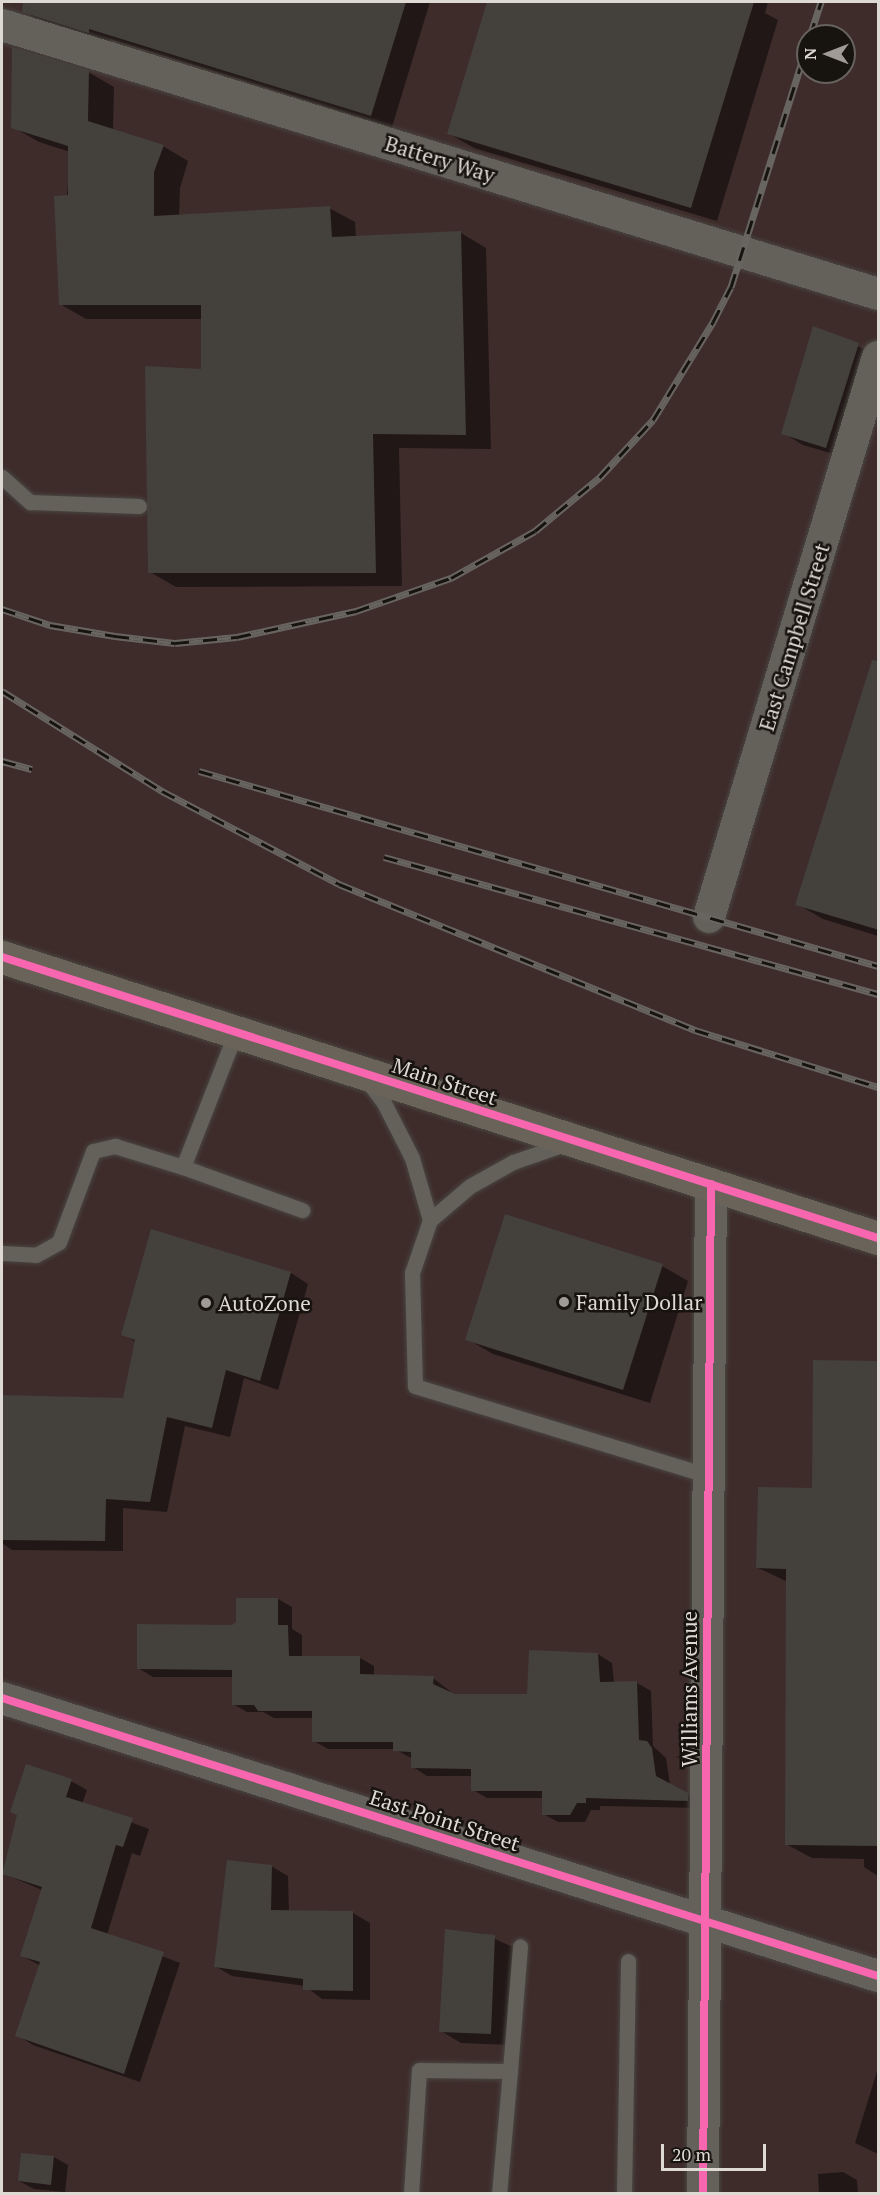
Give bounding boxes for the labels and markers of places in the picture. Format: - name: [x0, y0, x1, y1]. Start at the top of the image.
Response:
- place label: Family Dollar: [576, 1289, 702, 1315]
- place label: AutoZone: [218, 1290, 311, 1316]
- marker: Family Dollar: [557, 1295, 571, 1309]
- marker: AutoZone: [199, 1296, 213, 1310]

